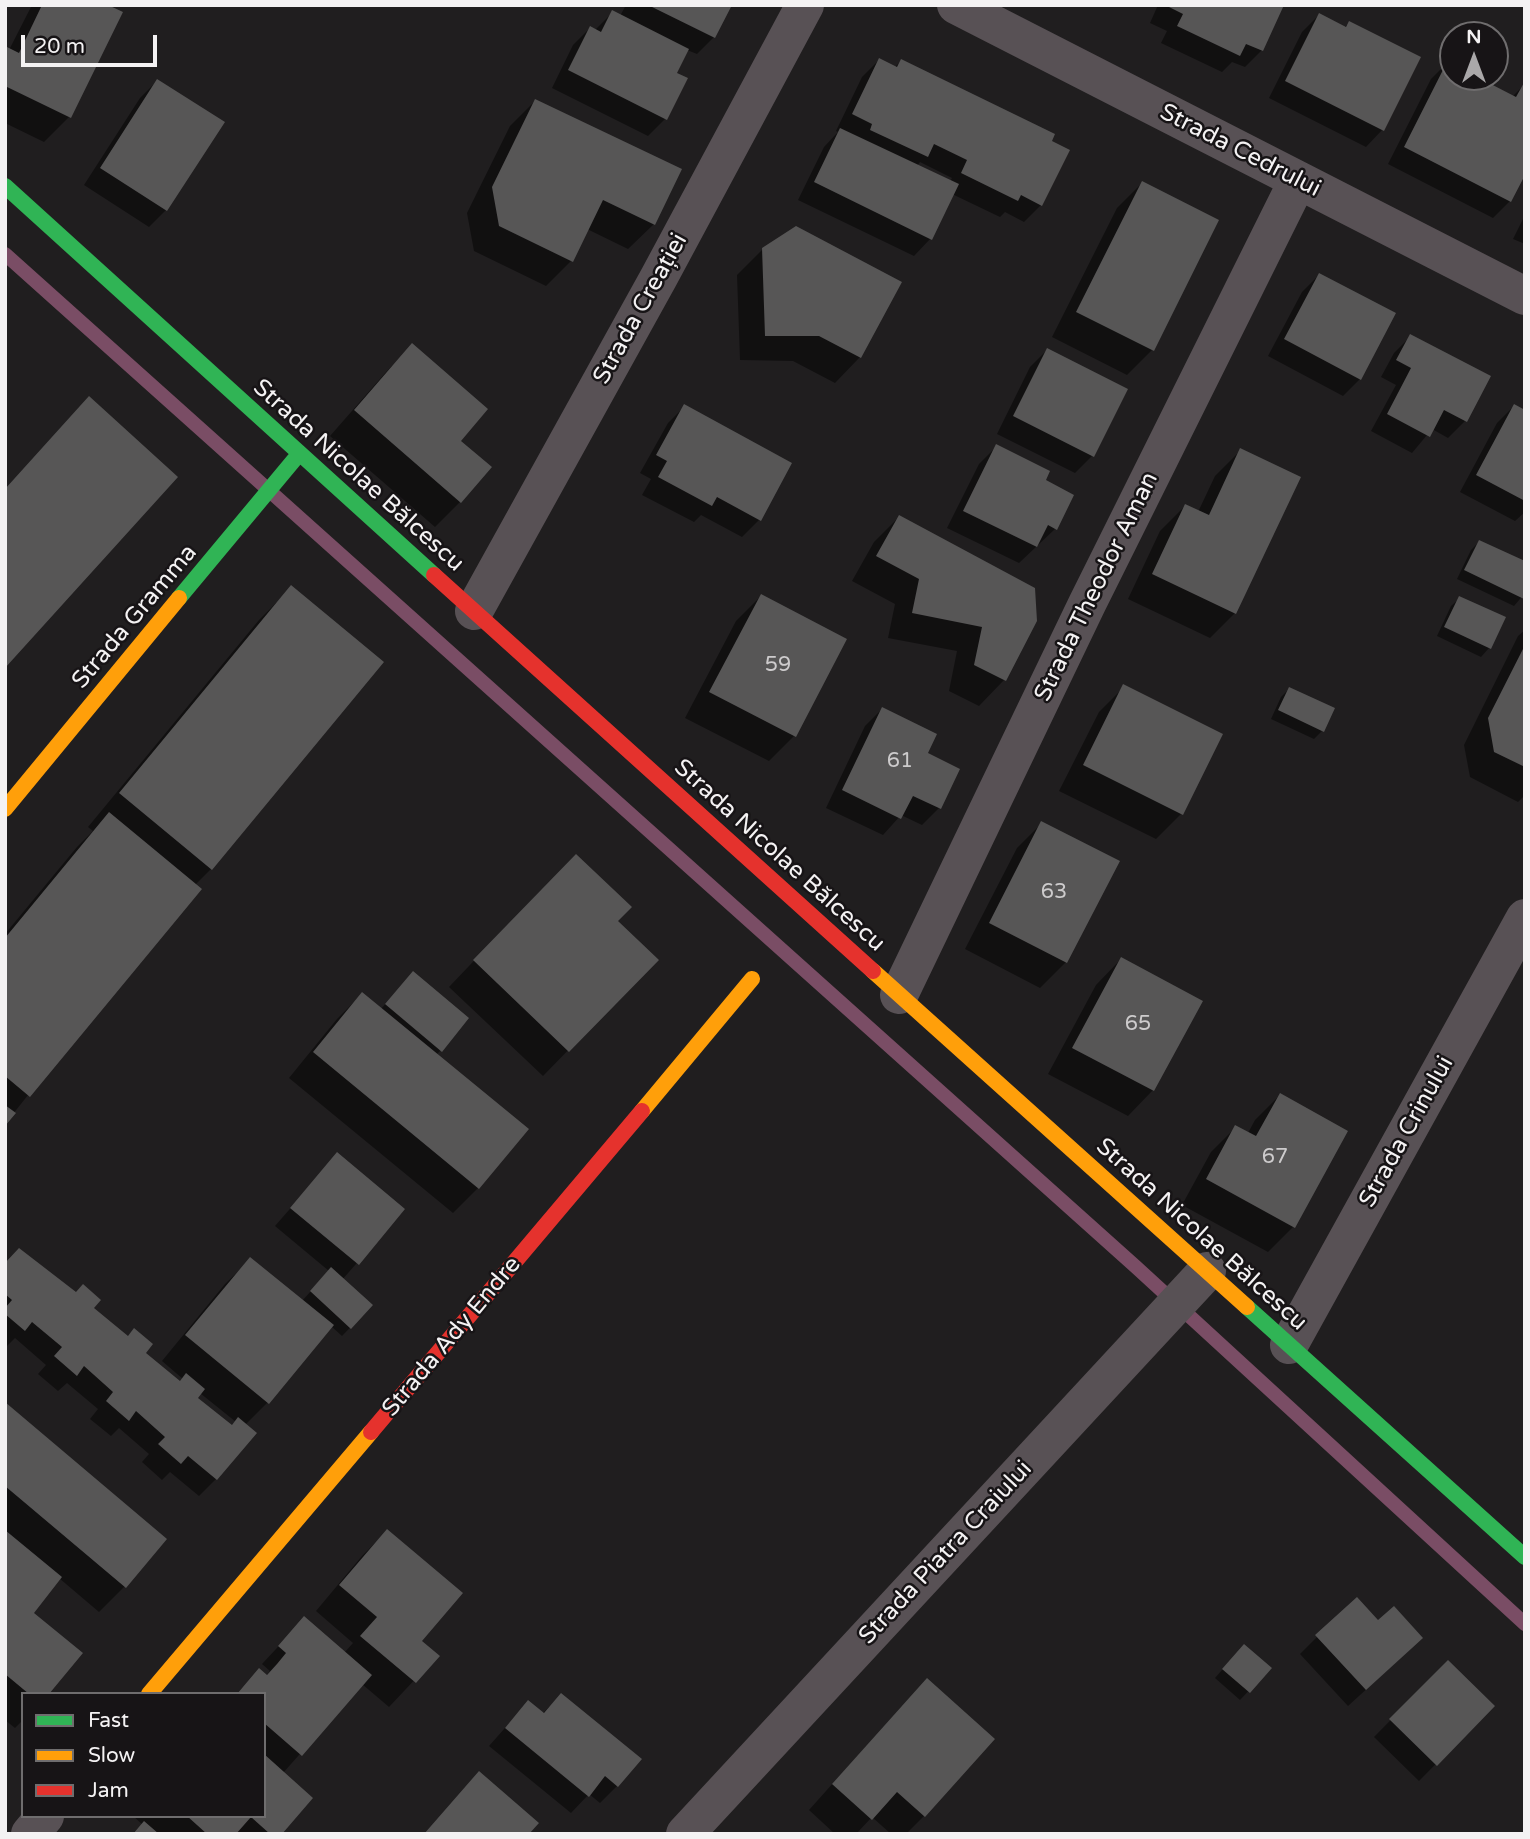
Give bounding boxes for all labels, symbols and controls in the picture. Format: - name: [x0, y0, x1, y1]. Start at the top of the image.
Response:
- scale bar: [24, 21, 161, 65]
- north arrow: [1439, 21, 1509, 91]
- text: N: [1466, 26, 1482, 48]
- text: 20 m: [34, 34, 85, 59]
- street label: Strada Cedrului: [1155, 98, 1325, 204]
- street label: Strada Creației: [588, 229, 694, 389]
- street label: Strada Nicolae Bălcescu: [247, 374, 469, 578]
- street label: Strada Theodor Aman: [1029, 468, 1165, 706]
- street label: Strada Gramma: [66, 539, 204, 695]
- house number: 59: [765, 652, 791, 678]
- house number: 61: [887, 748, 913, 774]
- street label: Strada Nicolae Bălcescu: [668, 754, 890, 958]
- house number: 63: [1041, 879, 1067, 905]
- house number: 65: [1125, 1011, 1151, 1037]
- street label: Strada Crinului: [1354, 1051, 1460, 1213]
- street label: Strada Nicolae Bălcescu: [1090, 1133, 1312, 1337]
- house number: 67: [1262, 1144, 1288, 1170]
- street label: Strada Ady Endre: [377, 1251, 527, 1423]
- street label: Strada Piatra Craiului: [853, 1455, 1039, 1651]
- legend: [21, 1692, 266, 1818]
- text: Fast: [88, 1708, 129, 1733]
- text: Slow: [88, 1743, 135, 1768]
- text: Jam: [88, 1778, 129, 1803]

